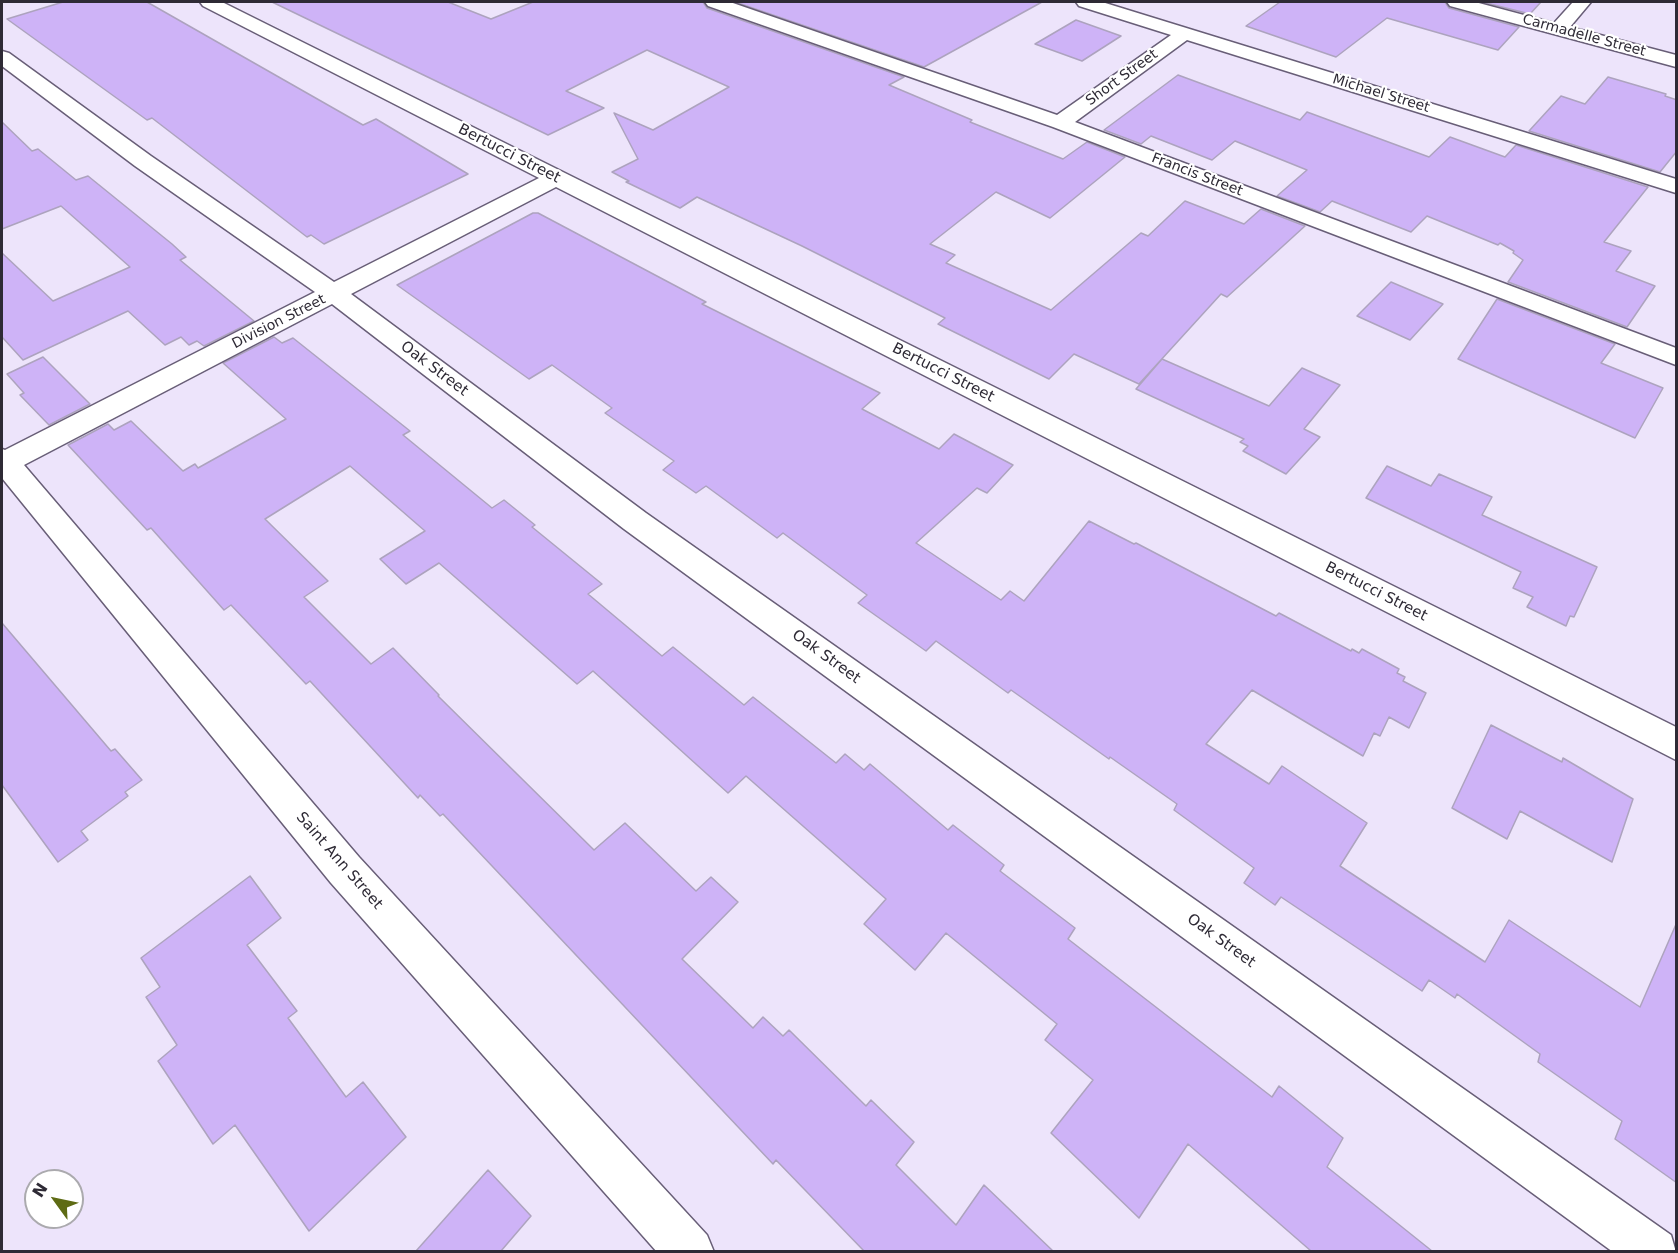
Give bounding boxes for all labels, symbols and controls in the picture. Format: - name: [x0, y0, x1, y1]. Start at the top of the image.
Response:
- street label: Carmadelle Street: [1521, 11, 1647, 61]
- street label: Short Street: [1083, 46, 1161, 110]
- street label: Michael Street: [1330, 71, 1432, 117]
- street label: Bertucci Street: [455, 121, 563, 187]
- street label: Francis Street: [1149, 150, 1245, 200]
- street label: Division Street: [230, 291, 328, 353]
- street label: Oak Street: [397, 338, 471, 400]
- street label: Bertucci Street: [889, 340, 997, 406]
- street label: Bertucci Street: [1322, 559, 1430, 625]
- street label: Oak Street: [788, 626, 864, 688]
- street label: Saint Ann Street: [292, 809, 386, 913]
- street label: Oak Street: [1183, 910, 1259, 972]
- north arrow: [24, 1169, 84, 1229]
- text: N: [29, 1179, 52, 1201]

